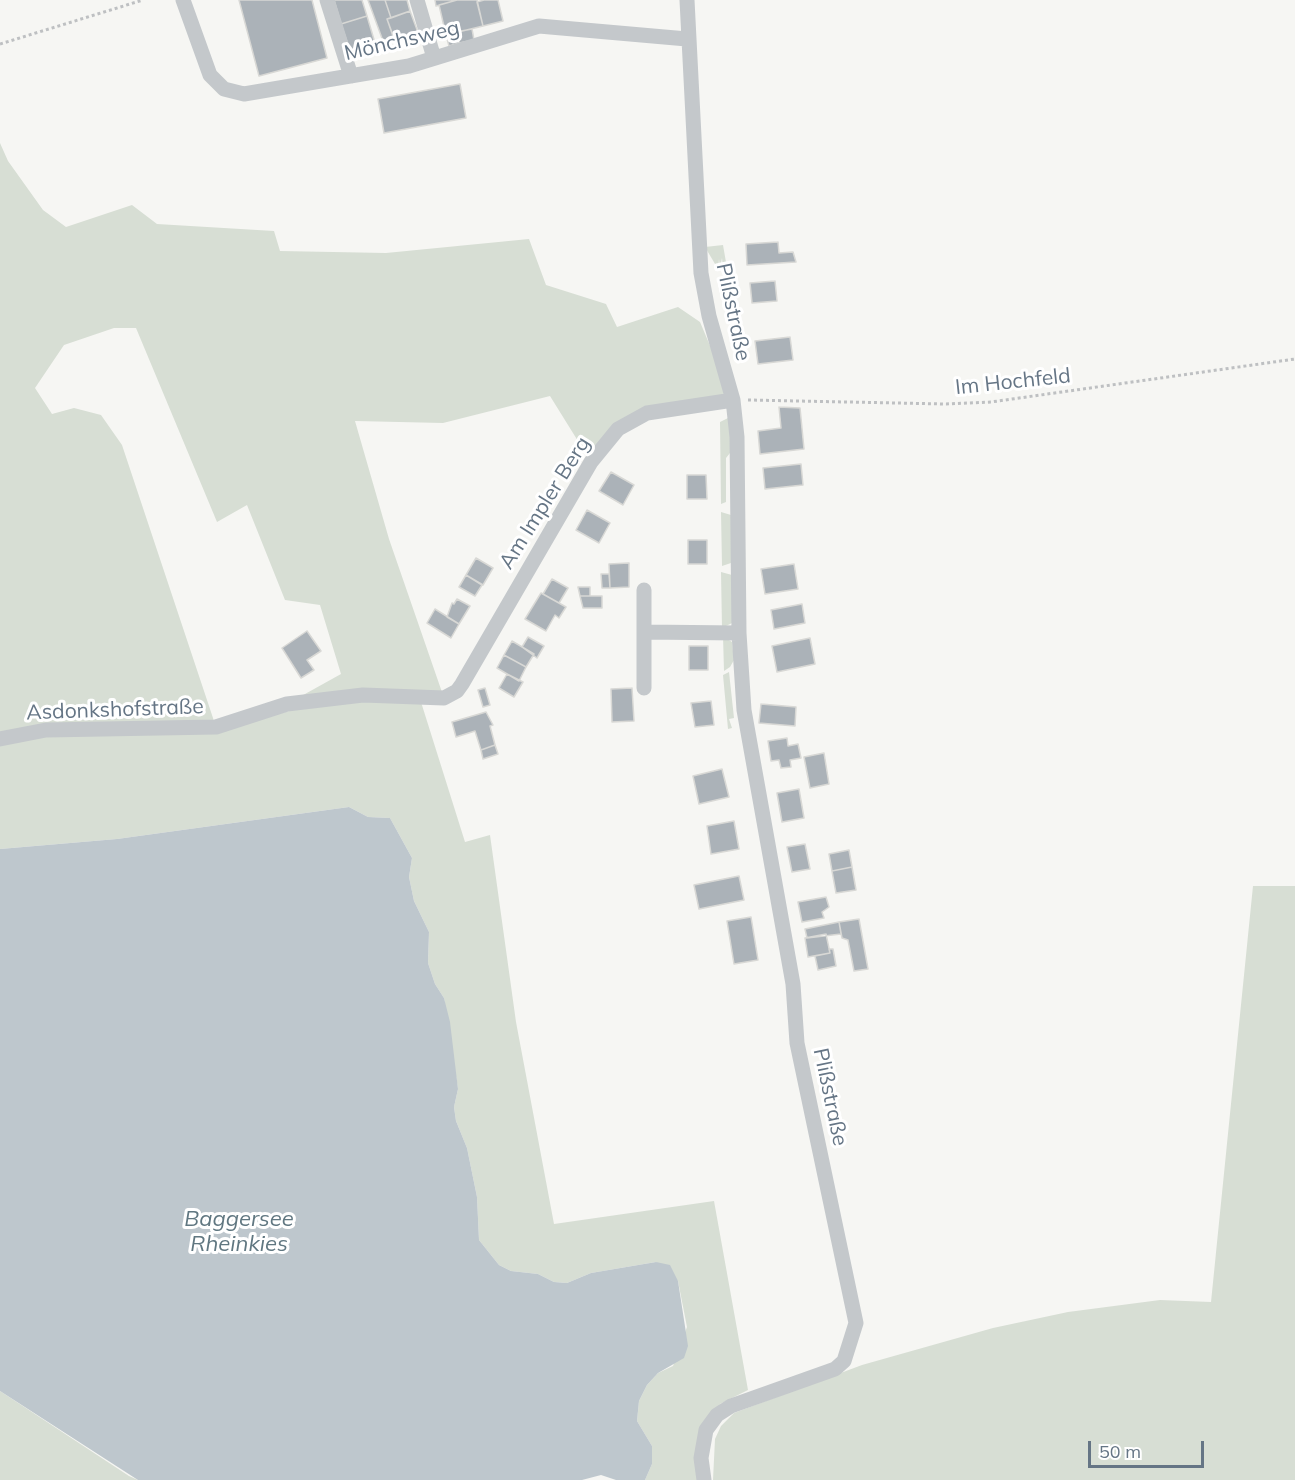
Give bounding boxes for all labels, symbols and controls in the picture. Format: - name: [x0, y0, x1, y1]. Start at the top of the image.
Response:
- street label: Mönchsweg: [342, 16, 462, 66]
- street label: Plißstraße: [710, 261, 756, 363]
- street label: Im Hochfeld: [954, 363, 1072, 401]
- street label: Am Impler Berg: [494, 432, 596, 574]
- street label: Asdonkshofstraße: [26, 694, 204, 726]
- street label: Plißstraße: [807, 1046, 853, 1148]
- water label: Baggersee Rheinkies: [184, 1206, 294, 1258]
- scale bar: [1091, 1429, 1206, 1467]
- text: 50 m: [1099, 1440, 1141, 1463]

